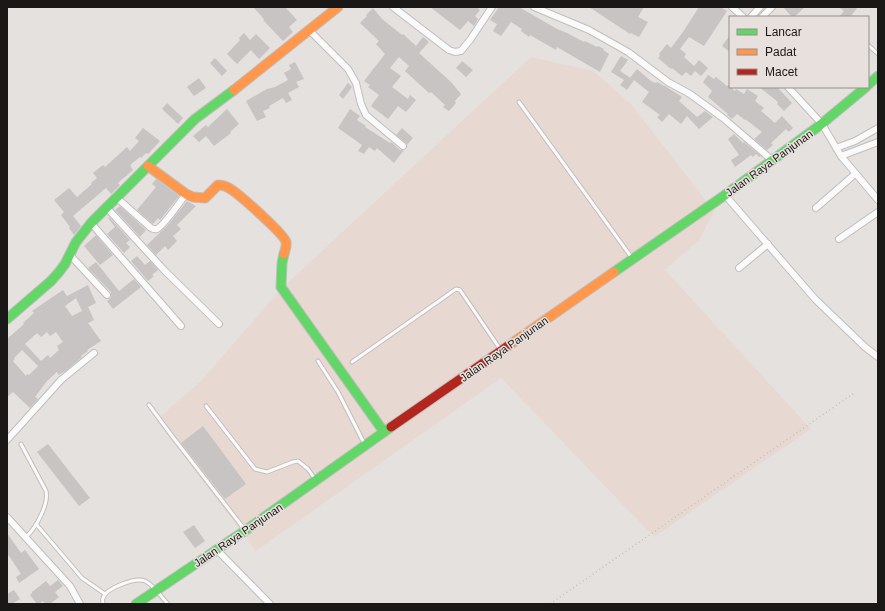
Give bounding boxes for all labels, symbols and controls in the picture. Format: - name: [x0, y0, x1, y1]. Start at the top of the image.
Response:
- legend: [729, 16, 869, 88]
- text: Lancar: [765, 25, 802, 39]
- text: Padat: [765, 45, 797, 59]
- text: Macet: [765, 65, 798, 79]
- street label: Jalan Raya Panjunan: [723, 127, 815, 199]
- street label: Jalan Raya Panjunan: [458, 314, 550, 384]
- street label: Jalan Raya Panjunan: [191, 501, 285, 569]

